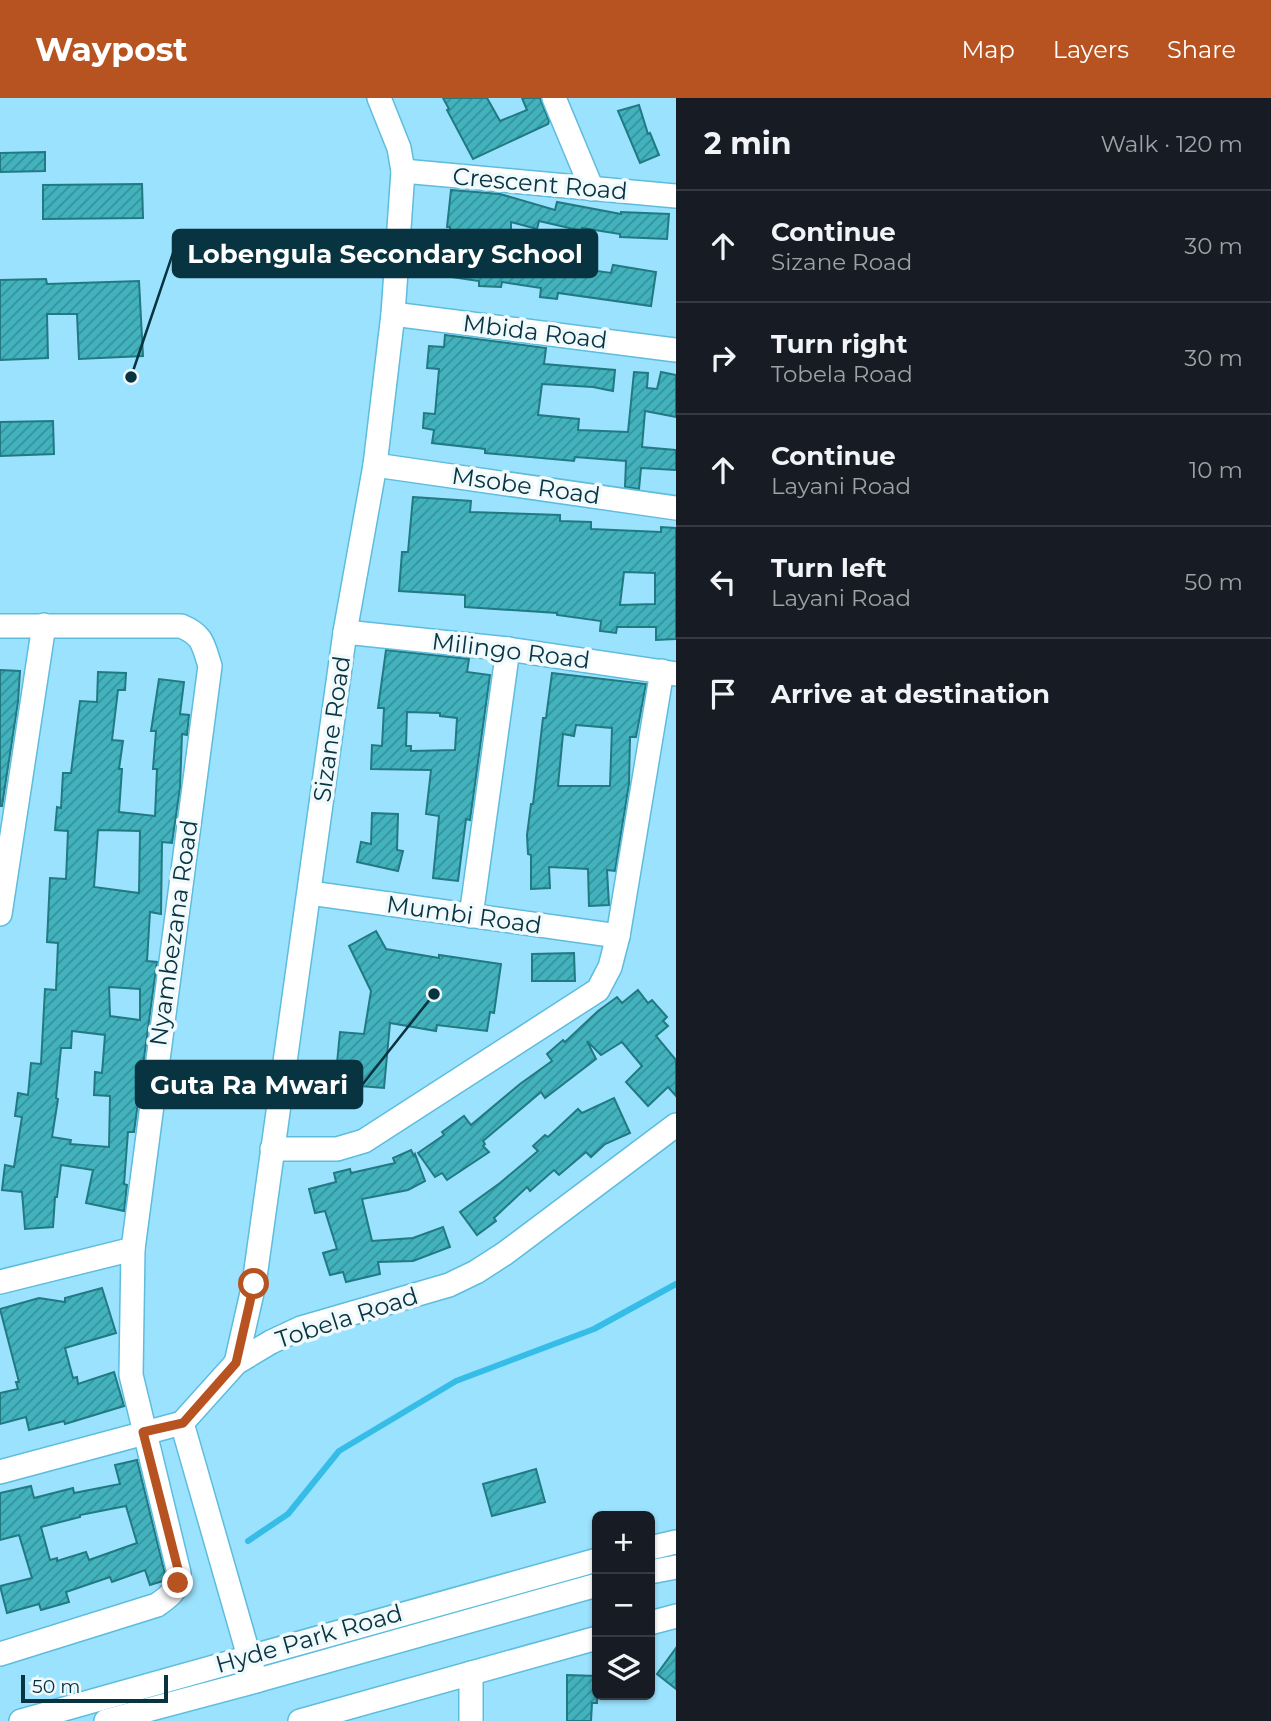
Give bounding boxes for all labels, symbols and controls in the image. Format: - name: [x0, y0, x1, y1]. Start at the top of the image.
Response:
- text: Waypost: [35, 29, 188, 69]
- text: Map: [961, 35, 1015, 64]
- text: Layers: [1053, 35, 1129, 64]
- text: Share: [1167, 35, 1236, 64]
- text: 2 min: [704, 125, 791, 162]
- text: Walk · 120 m: [1100, 130, 1243, 158]
- street label: Crescent Road: [451, 161, 629, 206]
- text: Continue: [771, 216, 896, 248]
- icon: ahead: [704, 227, 742, 265]
- callout: Lobengula Secondary School: [173, 230, 597, 277]
- text: 30 m: [1184, 232, 1243, 260]
- text: Lobengula Secondary School: [187, 238, 583, 270]
- text: Sizane Road: [771, 248, 912, 276]
- street label: Mbida Road: [461, 308, 609, 355]
- text: Turn right: [771, 328, 907, 360]
- icon: right: [704, 339, 742, 377]
- text: 30 m: [1184, 344, 1243, 372]
- text: Tobela Road: [771, 360, 913, 388]
- text: Continue: [771, 440, 896, 472]
- icon: ahead: [704, 451, 742, 489]
- text: 10 m: [1189, 456, 1243, 484]
- street label: Msobe Road: [450, 461, 602, 510]
- text: Layani Road: [771, 472, 911, 500]
- text: Turn left: [771, 552, 887, 584]
- icon: left: [704, 563, 742, 601]
- text: 50 m: [1184, 568, 1243, 596]
- text: Layani Road: [771, 584, 911, 612]
- street label: Milingo Road: [430, 626, 592, 675]
- street label: Sizane Road: [307, 654, 356, 804]
- icon: arrive: [704, 675, 742, 713]
- text: Arrive at destination: [771, 678, 1050, 710]
- street label: Nyambezana Road: [143, 818, 204, 1048]
- street label: Mumbi Road: [385, 889, 543, 940]
- callout: Guta Ra Mwari: [136, 1061, 362, 1108]
- text: Guta Ra Mwari: [150, 1069, 348, 1101]
- route start: [238, 1268, 269, 1299]
- street label: Tobela Road: [272, 1281, 422, 1354]
- map controls: [592, 1511, 655, 1700]
- button: +: [592, 1511, 655, 1574]
- route end: [162, 1567, 193, 1598]
- button: −: [592, 1574, 655, 1637]
- street label: Hyde Park Road: [212, 1598, 406, 1679]
- button: layers: [592, 1637, 655, 1700]
- scale bar: [21, 1672, 168, 1704]
- text: 50 m: [32, 1675, 80, 1698]

